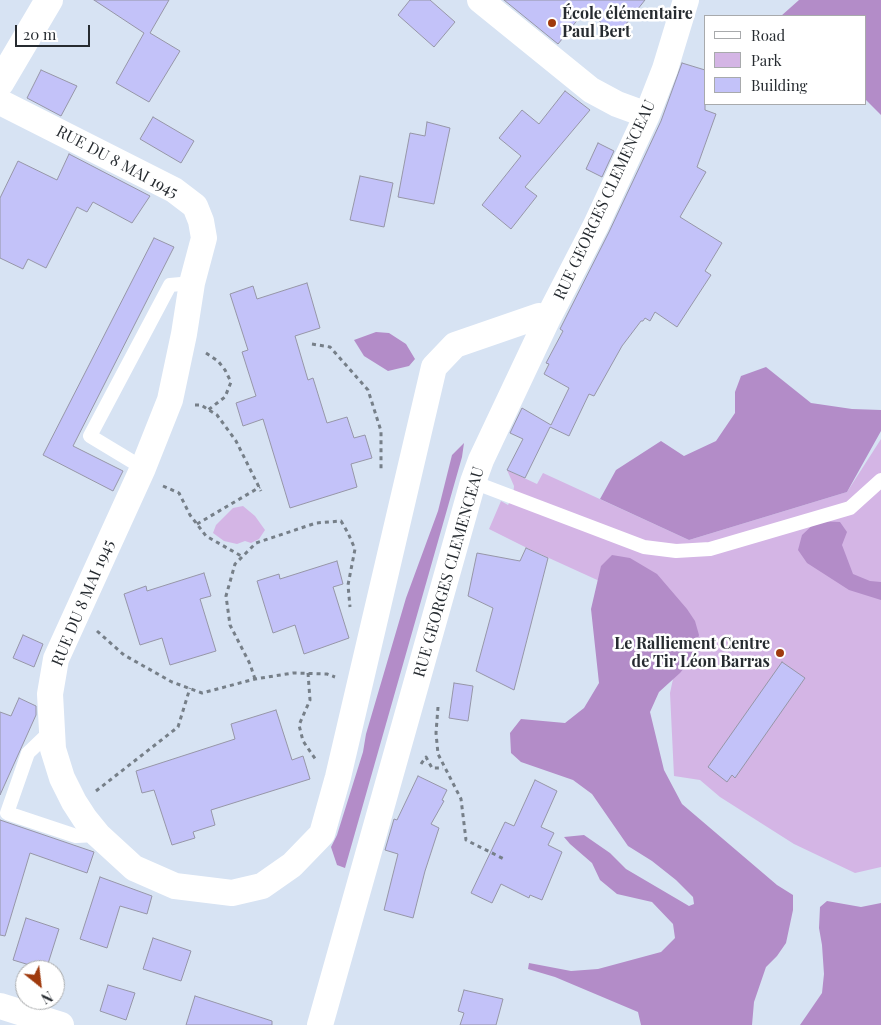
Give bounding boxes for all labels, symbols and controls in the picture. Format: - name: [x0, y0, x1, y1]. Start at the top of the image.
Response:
- place label: École élémentaire Paul Bert: [562, 4, 693, 42]
- scale bar: [18, 15, 92, 47]
- legend: [704, 15, 866, 105]
- marker: École élémentaire Paul Bert: [546, 17, 558, 29]
- text: 20 m: [23, 24, 56, 44]
- text: Road: [751, 25, 785, 45]
- text: Park: [751, 50, 782, 70]
- text: Building: [751, 75, 807, 95]
- street label: RUE GEORGES CLEMENCEAU: [550, 97, 660, 303]
- street label: RUE DU 8 MAI 1945: [53, 122, 181, 202]
- street label: RUE GEORGES CLEMENCEAU: [410, 464, 488, 680]
- street label: RUE DU 8 MAI 1945: [48, 537, 118, 669]
- place label: Le Ralliement Centre de Tir Léon Barras: [614, 634, 770, 672]
- marker: Le Ralliement Centre de Tir Léon Barras: [774, 647, 786, 659]
- north arrow: [15, 960, 65, 1010]
- text: N: [38, 987, 56, 1008]

